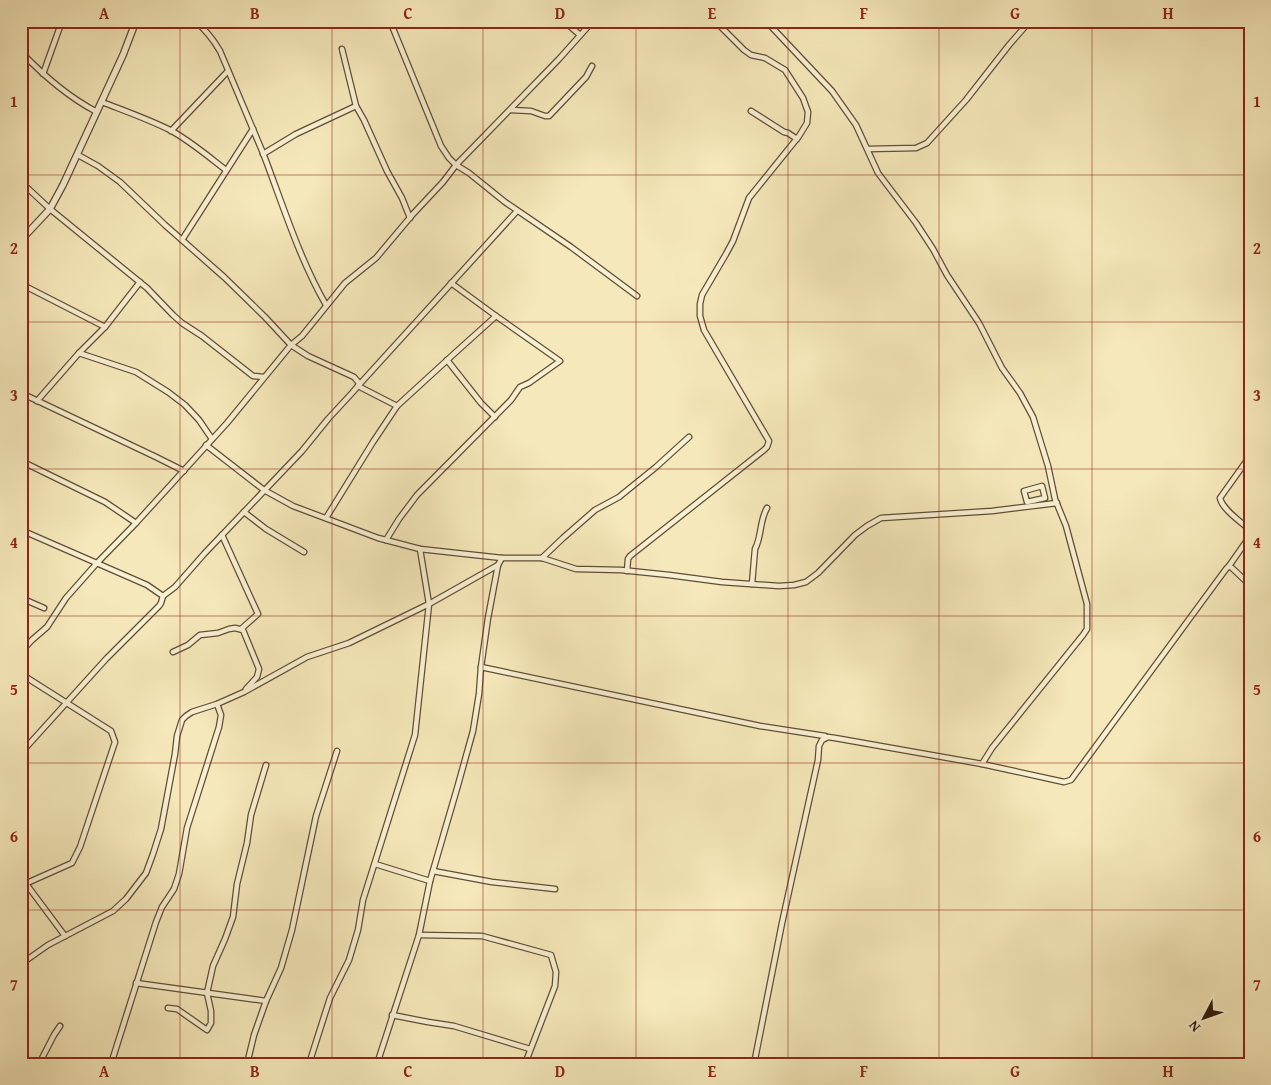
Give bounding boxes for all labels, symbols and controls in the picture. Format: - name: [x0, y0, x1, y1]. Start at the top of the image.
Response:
- text: A: [99, 1, 110, 25]
- text: B: [250, 1, 260, 25]
- text: C: [403, 1, 413, 25]
- text: D: [555, 1, 565, 25]
- text: E: [708, 1, 717, 25]
- text: F: [860, 1, 868, 25]
- text: G: [1010, 1, 1020, 25]
- text: H: [1162, 1, 1174, 25]
- text: 1: [10, 89, 18, 113]
- text: 1: [1253, 89, 1261, 113]
- text: 2: [10, 236, 18, 260]
- text: 2: [1253, 236, 1261, 260]
- text: 3: [10, 383, 18, 407]
- text: 3: [1253, 383, 1261, 407]
- text: 4: [10, 530, 18, 554]
- text: 4: [1253, 530, 1261, 554]
- text: 5: [10, 677, 18, 701]
- text: 5: [1253, 677, 1261, 701]
- text: 6: [10, 824, 18, 848]
- text: 6: [1253, 824, 1261, 848]
- text: 7: [10, 972, 18, 996]
- text: 7: [1253, 972, 1261, 996]
- north arrow: [1178, 992, 1228, 1042]
- text: N: [1183, 1016, 1205, 1037]
- text: A: [99, 1059, 110, 1083]
- text: B: [250, 1059, 260, 1083]
- text: C: [403, 1059, 413, 1083]
- text: D: [555, 1059, 565, 1083]
- text: E: [708, 1059, 717, 1083]
- text: F: [860, 1059, 868, 1083]
- text: G: [1010, 1059, 1020, 1083]
- text: H: [1162, 1059, 1174, 1083]

